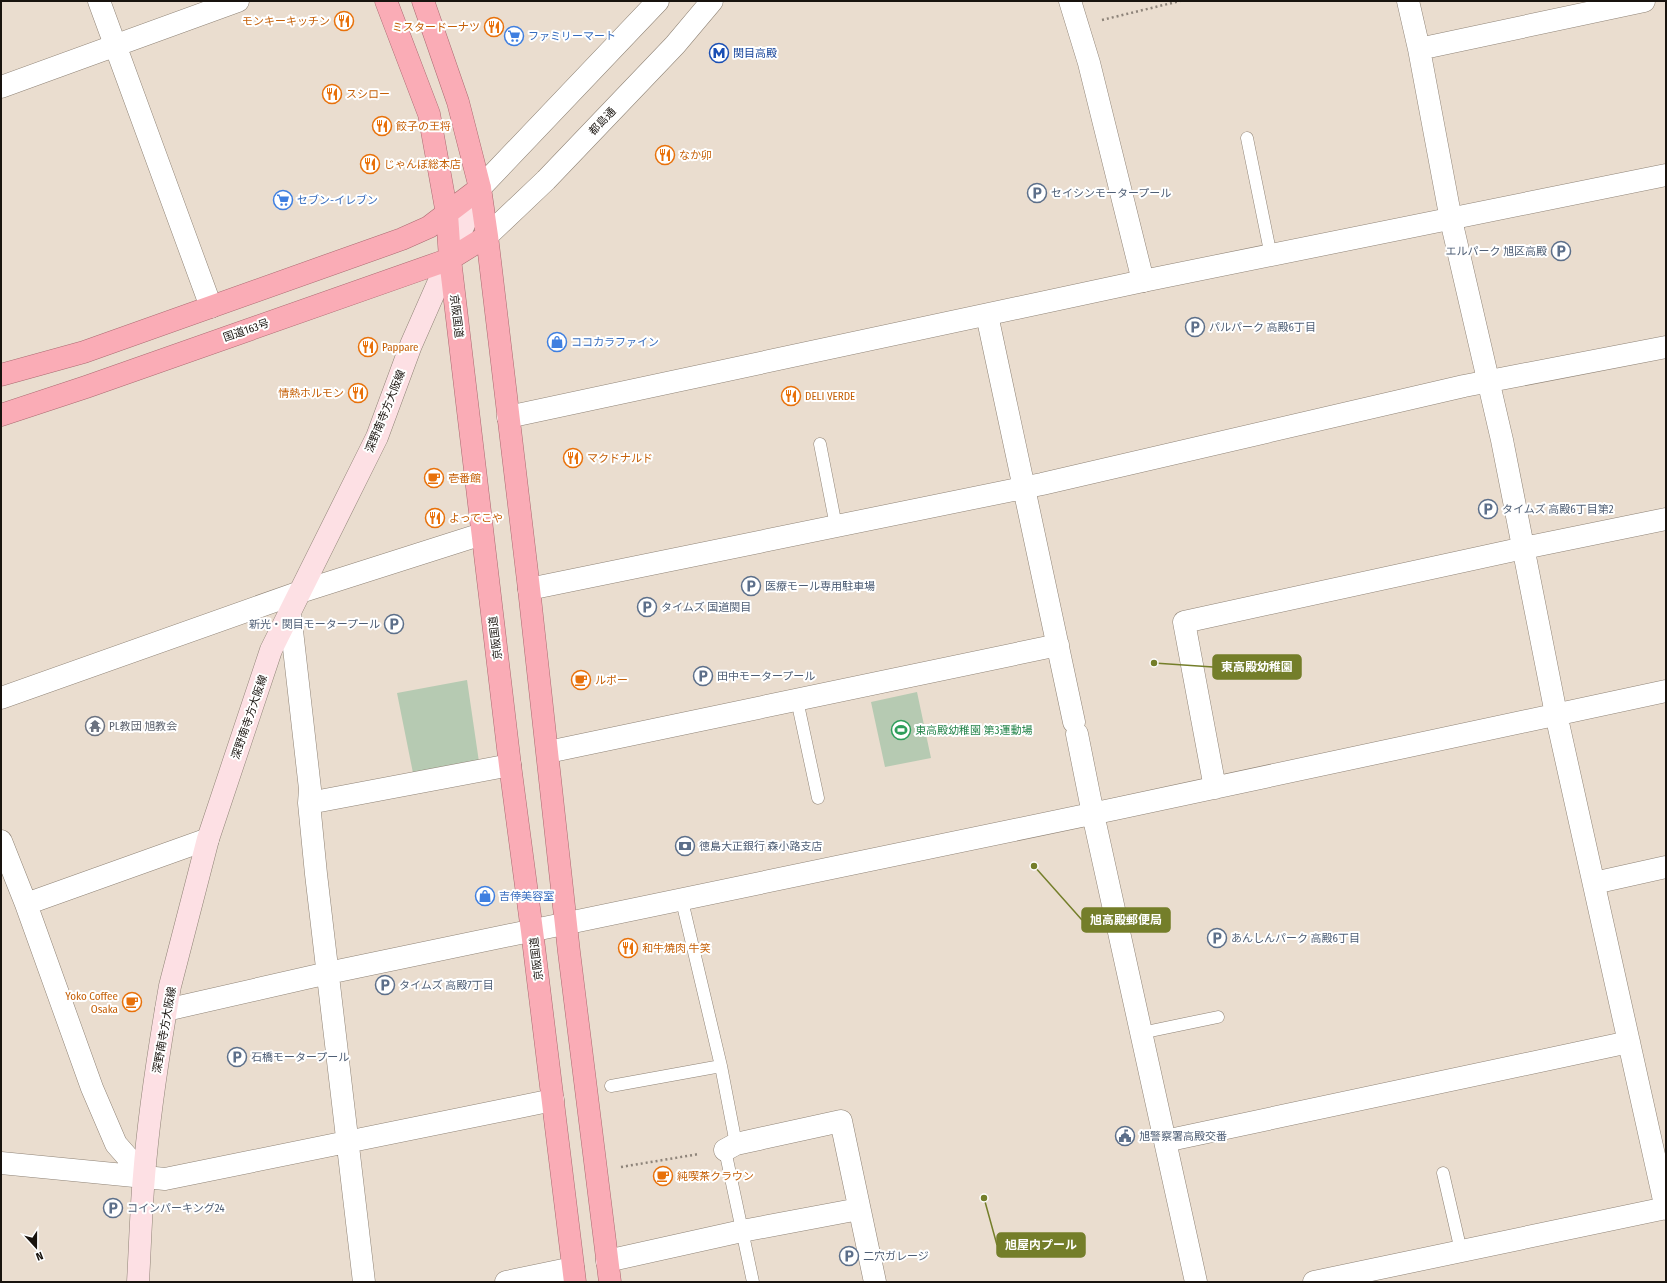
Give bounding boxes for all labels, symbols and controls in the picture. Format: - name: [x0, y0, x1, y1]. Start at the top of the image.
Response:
- restaurant icon: モンキーキッチン: [333, 10, 355, 32]
- place label: モンキーキッチン: [242, 15, 330, 28]
- restaurant icon: ミスタードーナツ: [483, 16, 505, 38]
- place label: ミスタードーナツ: [392, 21, 480, 34]
- supermarket icon: ファミリーマート: [503, 25, 525, 47]
- place label: ファミリーマート: [528, 30, 616, 43]
- metro station icon: 関目高殿: [708, 42, 730, 64]
- place label: 関目高殿: [733, 47, 777, 60]
- restaurant icon: スシロー: [321, 83, 343, 105]
- place label: スシロー: [346, 88, 390, 101]
- street label: 都島通: [586, 105, 618, 138]
- restaurant icon: 餃子の王将: [371, 115, 393, 137]
- place label: 餃子の王将: [396, 120, 451, 133]
- restaurant icon: なか卯: [654, 144, 676, 166]
- place label: なか卯: [679, 149, 712, 162]
- restaurant icon: じゃんぼ総本店: [359, 153, 381, 175]
- place label: じゃんぼ総本店: [384, 158, 461, 171]
- parking icon: セイシンモータープール: [1026, 182, 1048, 204]
- place label: セイシンモータープール: [1051, 187, 1171, 200]
- supermarket icon: セブン-イレブン: [272, 189, 294, 211]
- place label: セブン-イレブン: [297, 194, 378, 207]
- parking icon: エルパーク 旭区高殿: [1550, 240, 1572, 262]
- place label: エルパーク 旭区高殿: [1445, 245, 1547, 258]
- street label: 京阪国道: [447, 293, 466, 339]
- parking icon: パルパーク 高殿6丁目: [1184, 316, 1206, 338]
- street label: 国道163号: [222, 317, 271, 344]
- place label: パルパーク 高殿6丁目: [1209, 321, 1316, 334]
- shop icon: ココカラファイン: [546, 331, 568, 353]
- restaurant icon: Pappare: [357, 336, 379, 358]
- place label: ココカラファイン: [571, 336, 659, 349]
- place label: Pappare: [382, 341, 419, 354]
- street label: 深野南寺方大阪線: [363, 368, 408, 454]
- restaurant icon: 情熱ホルモン: [347, 382, 369, 404]
- restaurant icon: DELI VERDE: [780, 385, 802, 407]
- place label: 情熱ホルモン: [278, 387, 344, 400]
- place label: DELI VERDE: [805, 390, 855, 403]
- restaurant icon: マクドナルド: [562, 447, 584, 469]
- place label: マクドナルド: [587, 452, 653, 465]
- cafe icon: 壱番館: [423, 467, 445, 489]
- place label: 壱番館: [448, 472, 481, 485]
- parking icon: タイムズ 高殿6丁目第2: [1477, 498, 1499, 520]
- place label: タイムズ 高殿6丁目第2: [1502, 503, 1614, 516]
- restaurant icon: よってこや: [424, 507, 446, 529]
- place label: よってこや: [449, 512, 503, 525]
- parking icon: 医療モール専用駐車場: [740, 575, 762, 597]
- place label: 医療モール専用駐車場: [765, 580, 875, 593]
- parking icon: タイムズ 国道関目: [636, 596, 658, 618]
- place label: タイムズ 国道関目: [661, 601, 751, 614]
- parking icon: 新光・関目モータープール: [383, 613, 405, 635]
- street label: 京阪国道: [486, 615, 505, 661]
- place label: 新光・関目モータープール: [249, 618, 380, 631]
- callout: 東高殿幼稚園: [1213, 655, 1301, 679]
- text: 東高殿幼稚園: [1221, 660, 1293, 674]
- parking icon: 田中モータープール: [692, 665, 714, 687]
- cafe icon: ルポー: [570, 669, 592, 691]
- place label: 田中モータープール: [717, 670, 815, 683]
- street label: 深野南寺方大阪線: [229, 673, 270, 761]
- place label: ルポー: [595, 674, 628, 687]
- temple icon: PL教団 旭教会: [84, 715, 106, 737]
- sports icon: 東高殿幼稚園 第3運動場: [890, 719, 912, 741]
- place label: PL教団 旭教会: [109, 720, 177, 733]
- place label: 東高殿幼稚園 第3運動場: [915, 724, 1033, 737]
- bank icon: 徳島大正銀行 森小路支店: [674, 835, 696, 857]
- place label: 徳島大正銀行 森小路支店: [699, 840, 823, 853]
- shop icon: 吉倖美容室: [474, 885, 496, 907]
- place label: 吉倖美容室: [499, 890, 554, 903]
- callout: 旭高殿郵便局: [1082, 908, 1170, 932]
- text: 旭高殿郵便局: [1090, 913, 1162, 927]
- parking icon: あんしんパーク 高殿6丁目: [1206, 927, 1228, 949]
- place label: あんしんパーク 高殿6丁目: [1231, 932, 1360, 945]
- street label: 京阪国道: [527, 936, 546, 982]
- restaurant icon: 和牛焼肉 牛笑: [617, 937, 639, 959]
- place label: 和牛焼肉 牛笑: [642, 942, 711, 955]
- parking icon: タイムズ 高殿7丁目: [374, 974, 396, 996]
- place label: タイムズ 高殿7丁目: [399, 979, 494, 992]
- street label: 深野南寺方大阪線: [150, 986, 179, 1075]
- place label: Yoko Coffee Osaka: [65, 990, 118, 1016]
- cafe icon: Yoko Coffee Osaka: [121, 991, 143, 1013]
- parking icon: 石橋モータープール: [226, 1046, 248, 1068]
- place label: 石橋モータープール: [251, 1051, 349, 1064]
- public building icon: 旭警察署高殿交番: [1114, 1125, 1136, 1147]
- place label: 旭警察署高殿交番: [1139, 1130, 1227, 1143]
- cafe icon: 純喫茶クラウン: [652, 1165, 674, 1187]
- place label: 純喫茶クラウン: [677, 1170, 754, 1183]
- parking icon: コインパーキング24: [102, 1197, 124, 1219]
- place label: コインパーキング24: [127, 1202, 225, 1215]
- north arrow: [16, 1227, 56, 1267]
- callout: 旭屋内プール: [997, 1233, 1085, 1257]
- text: 旭屋内プール: [1005, 1238, 1077, 1252]
- parking icon: 二穴ガレージ: [838, 1245, 860, 1267]
- text: N: [34, 1249, 45, 1263]
- place label: 二穴ガレージ: [863, 1250, 929, 1263]

